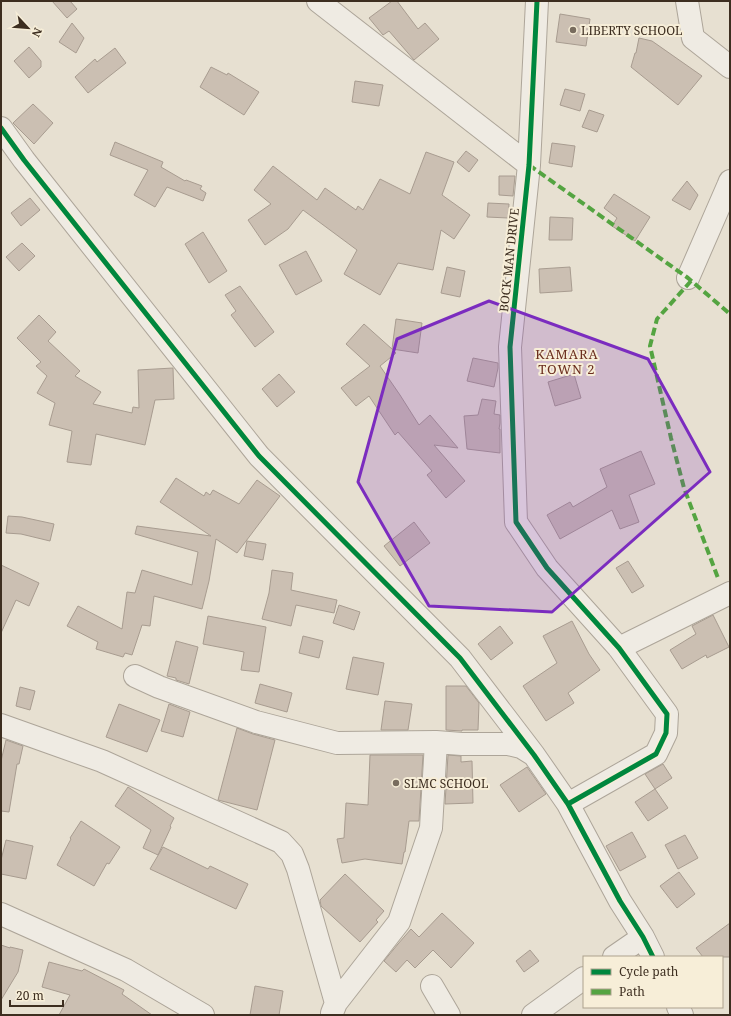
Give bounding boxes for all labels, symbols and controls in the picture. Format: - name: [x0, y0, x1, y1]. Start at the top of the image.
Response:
- north arrow: [8, 8, 48, 48]
- place label: LIBERTY SCHOOL: [581, 22, 683, 39]
- text: N: [29, 25, 46, 40]
- marker: LIBERTY SCHOOL: [568, 25, 578, 35]
- street label: BOCK MAN DRIVE: [495, 207, 523, 313]
- district label: KAMARA TOWN 2: [535, 345, 599, 378]
- place label: SLMC SCHOOL: [404, 775, 488, 792]
- marker: SLMC SCHOOL: [391, 778, 401, 788]
- legend: [583, 956, 723, 1008]
- text: Cycle path: [619, 963, 679, 980]
- scale bar: [10, 982, 63, 1008]
- text: Path: [619, 983, 645, 1000]
- text: 20 m: [16, 987, 44, 1004]

